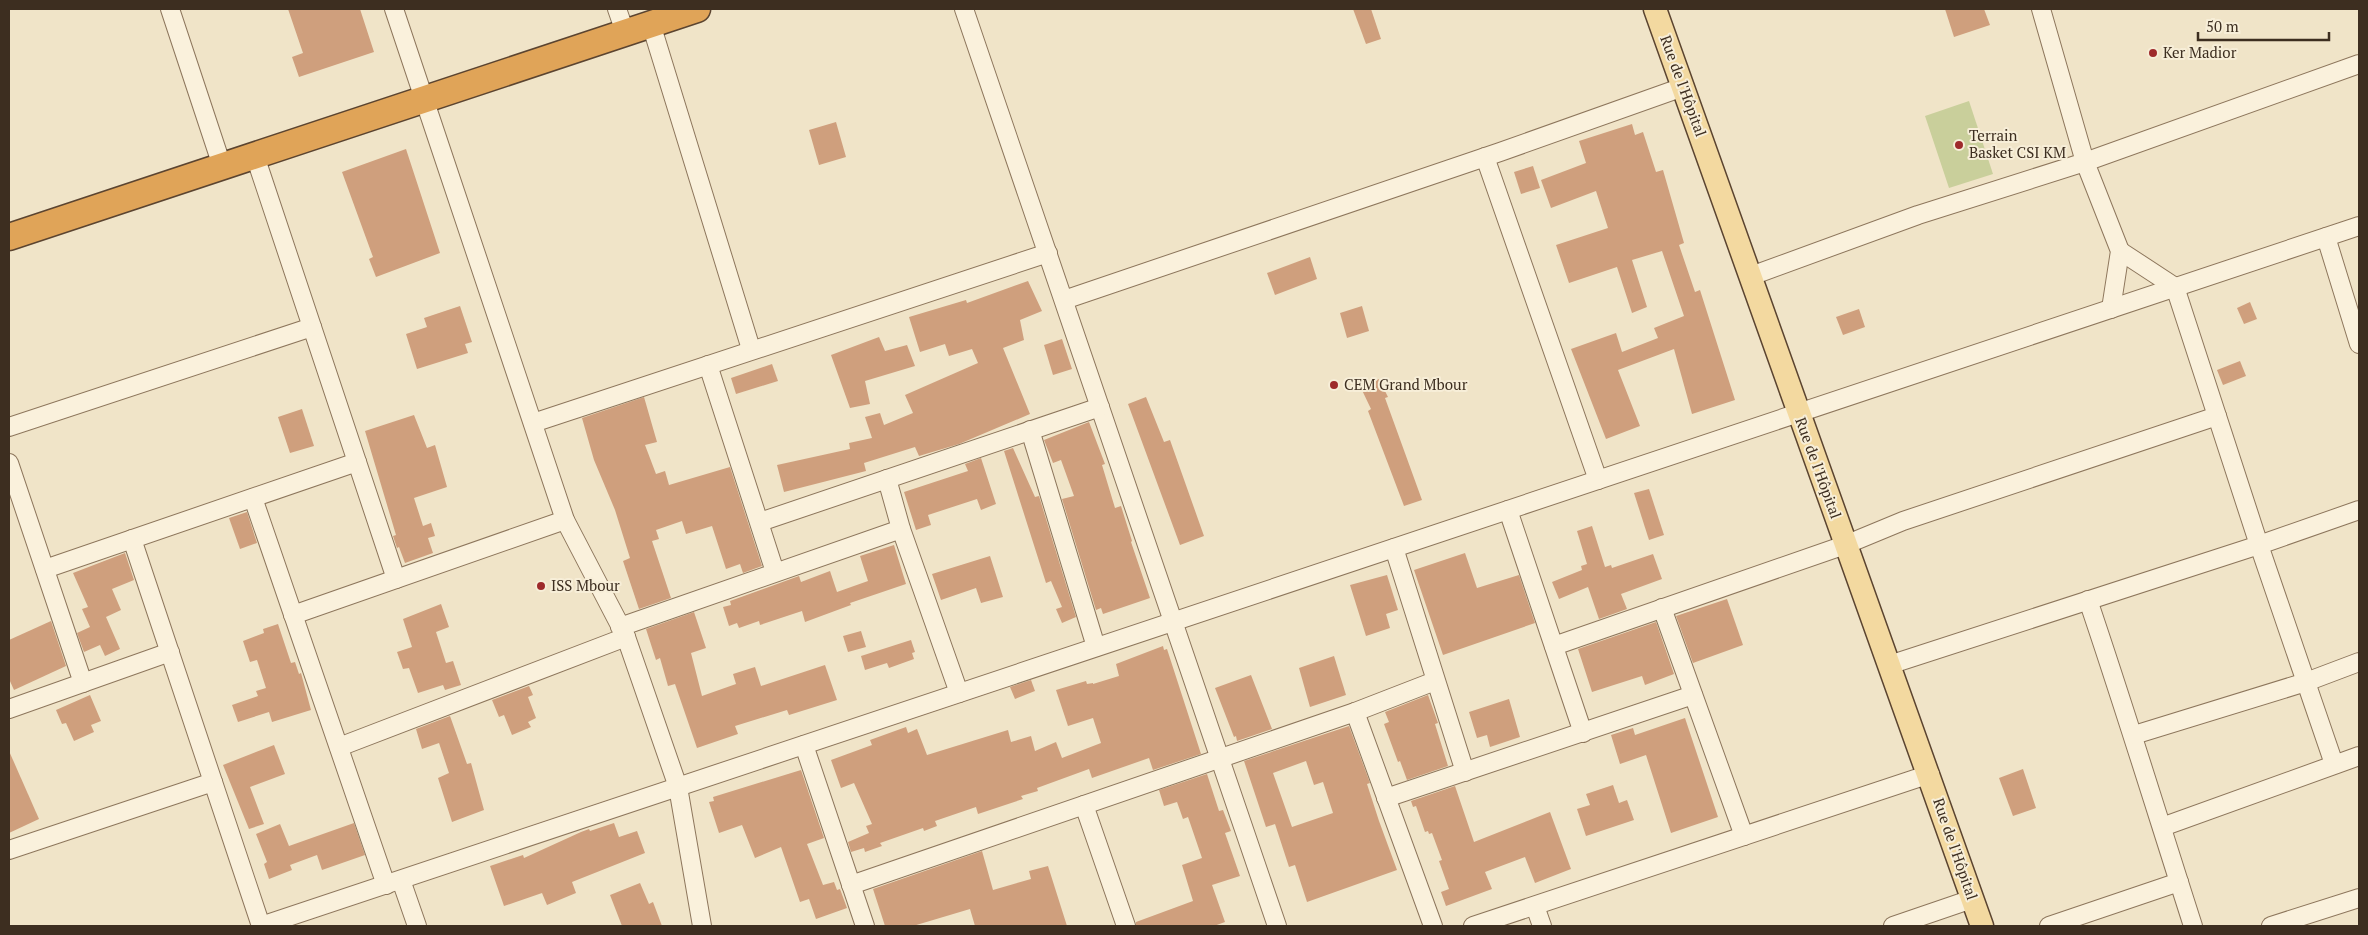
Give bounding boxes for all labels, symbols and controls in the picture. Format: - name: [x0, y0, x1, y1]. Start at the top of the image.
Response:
- scale bar: [2198, 10, 2329, 42]
- text: 50 m: [2206, 16, 2239, 36]
- street label: Rue de l'Hôpital: [1656, 32, 1712, 139]
- place label: Ker Madior: [2163, 42, 2237, 62]
- marker: Ker Madior: [2147, 47, 2159, 59]
- place label: Terrain Basket CSI KM: [1969, 125, 2066, 162]
- marker: Terrain Basket CSI KM: [1953, 139, 1965, 151]
- place label: CEM Grand Mbour: [1344, 374, 1468, 394]
- marker: CEM Grand Mbour: [1328, 379, 1340, 391]
- street label: Rue de l'Hôpital: [1791, 414, 1847, 521]
- place label: ISS Mbour: [551, 575, 620, 595]
- marker: ISS Mbour: [535, 580, 547, 592]
- street label: Rue de l'Hôpital: [1929, 795, 1983, 902]

